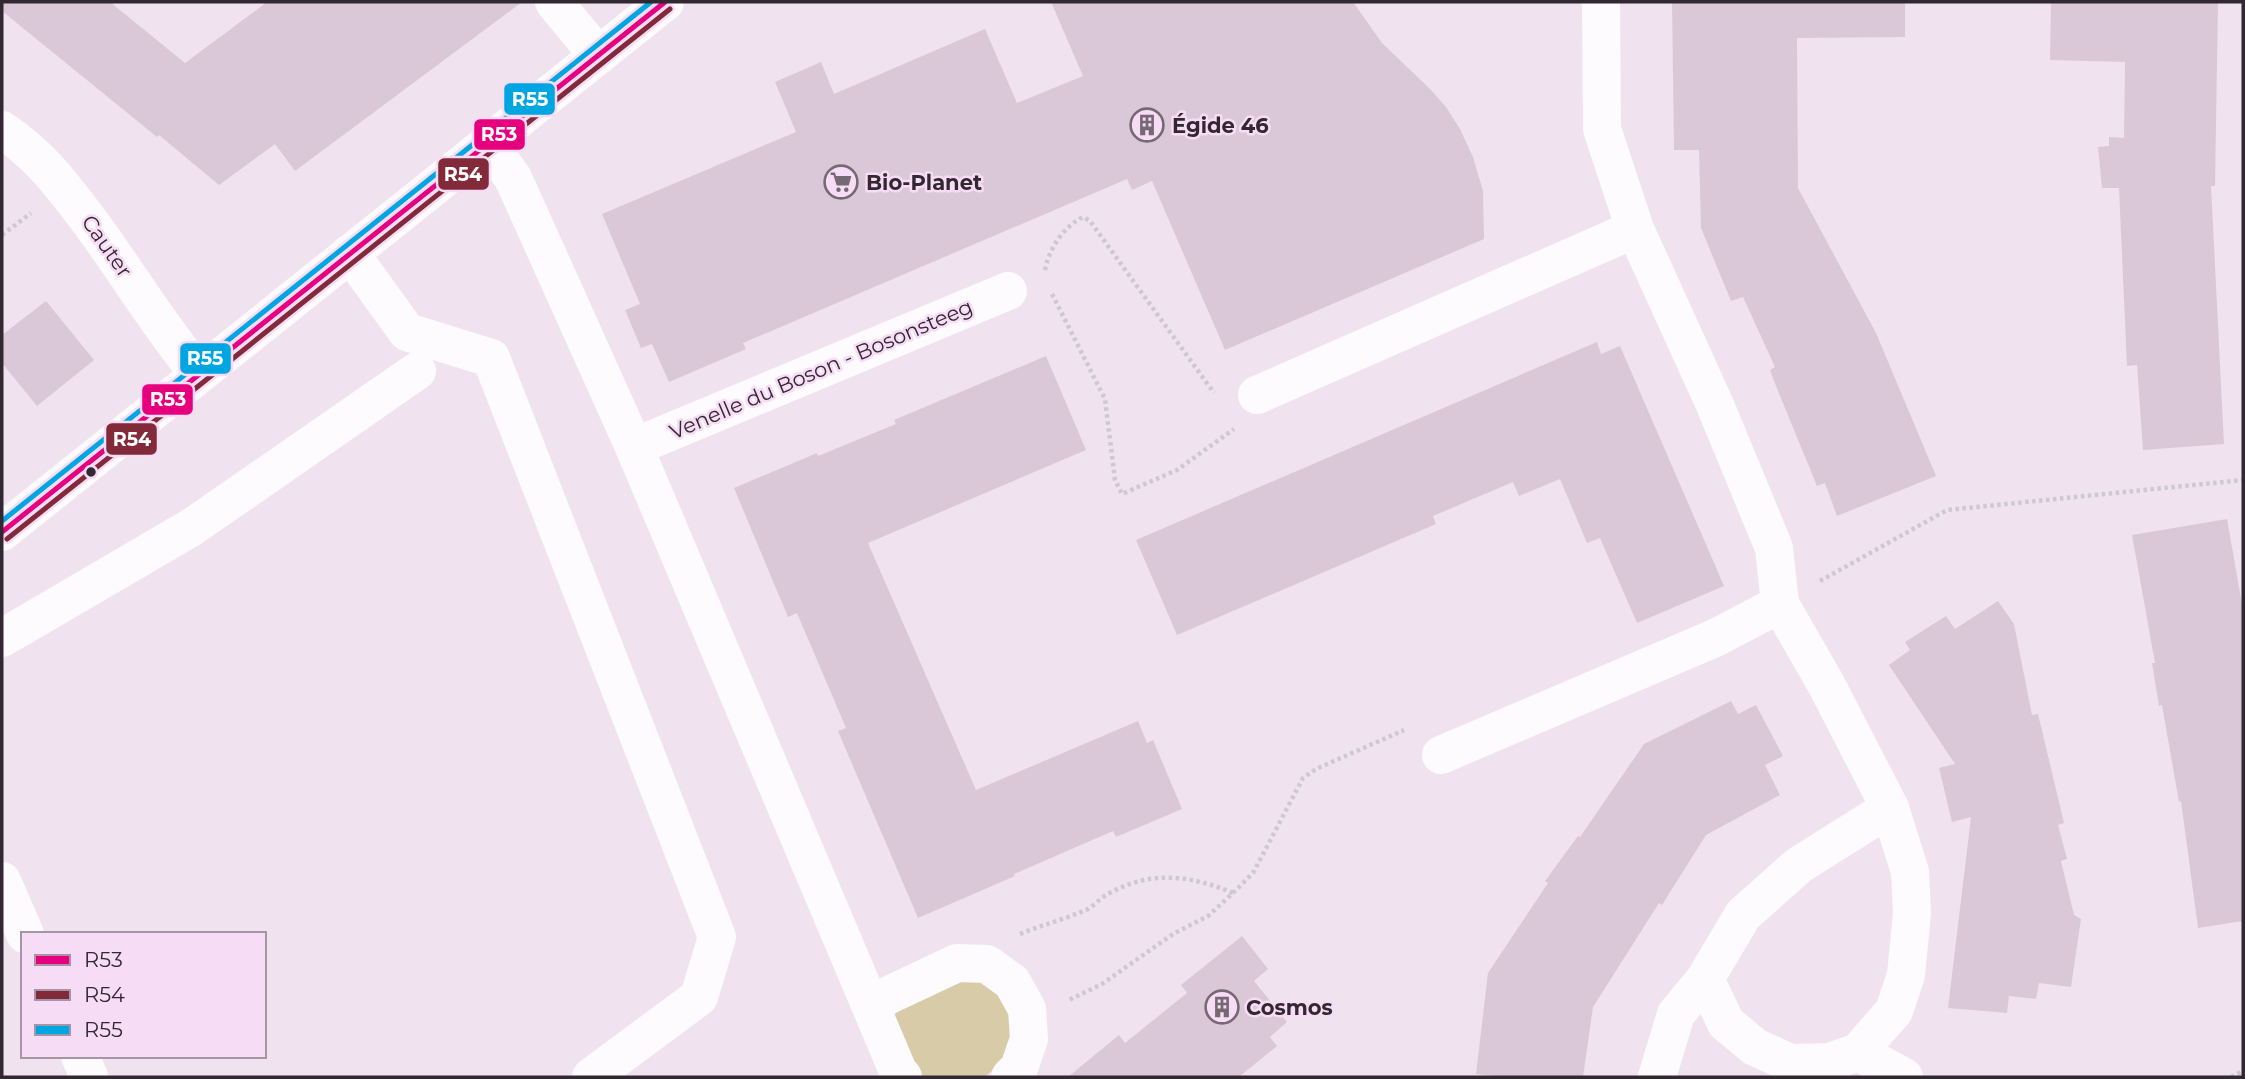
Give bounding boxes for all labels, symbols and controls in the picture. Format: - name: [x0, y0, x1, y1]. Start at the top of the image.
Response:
- line badge: R55: [503, 82, 556, 116]
- text: R55: [512, 88, 548, 111]
- building icon: Égide 46: [1128, 106, 1166, 144]
- place label: Égide 46: [1172, 113, 1269, 138]
- line badge: R53: [473, 118, 526, 151]
- text: R53: [481, 123, 517, 146]
- line badge: R54: [437, 157, 490, 191]
- text: R54: [444, 163, 482, 186]
- supermarket icon: Bio-Planet: [822, 163, 860, 201]
- place label: Bio-Planet: [866, 170, 982, 195]
- street label: Cauter: [77, 210, 137, 282]
- street label: Venelle du Boson - Bosonsteeg: [666, 294, 976, 444]
- line badge: R55: [179, 342, 232, 375]
- text: R55: [187, 347, 223, 370]
- line badge: R53: [141, 383, 194, 416]
- text: R53: [150, 388, 186, 411]
- line badge: R54: [105, 422, 158, 456]
- text: R54: [113, 428, 151, 451]
- unlabelled marker: [84, 465, 98, 479]
- legend: [21, 932, 266, 1058]
- text: R53: [84, 947, 123, 972]
- text: R54: [84, 982, 125, 1007]
- building icon: Cosmos: [1203, 988, 1241, 1026]
- place label: Cosmos: [1246, 995, 1333, 1020]
- text: R55: [84, 1017, 123, 1042]

